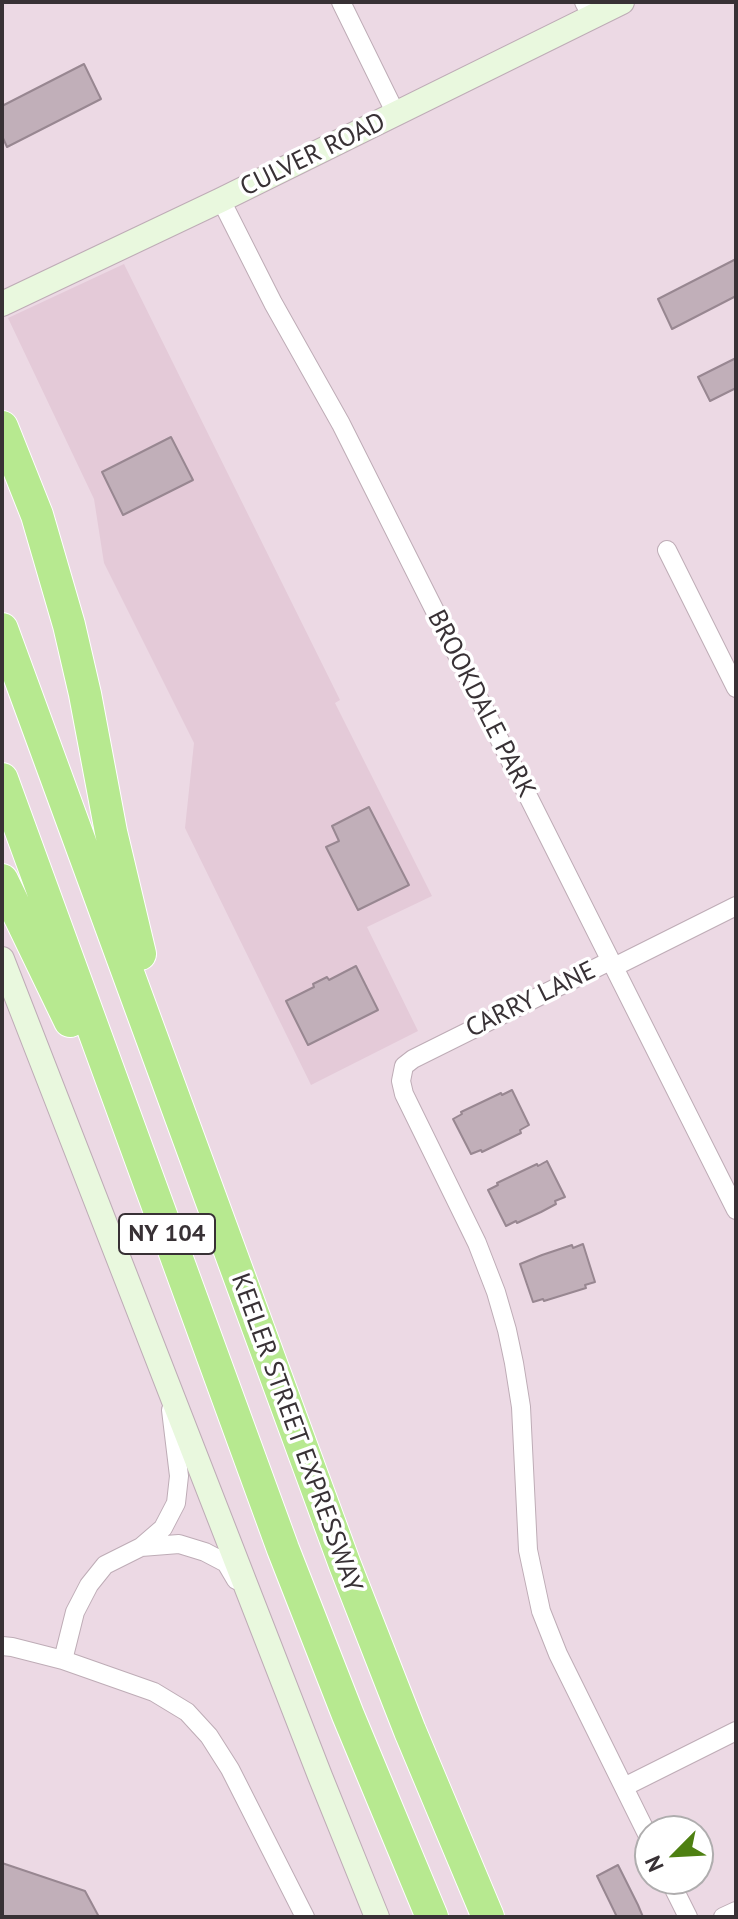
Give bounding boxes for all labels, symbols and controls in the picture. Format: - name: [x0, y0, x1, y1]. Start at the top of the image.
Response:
- street label: CULVER ROAD: [235, 106, 391, 204]
- street label: BROOKDALE PARK: [420, 605, 542, 803]
- street label: CARRY LANE: [461, 955, 601, 1045]
- road number: NY 104: [119, 1214, 215, 1254]
- street label: KEELER STREET EXPRESSWAY: [224, 1269, 368, 1597]
- north arrow: [634, 1815, 714, 1895]
- text: N: [638, 1852, 670, 1876]

